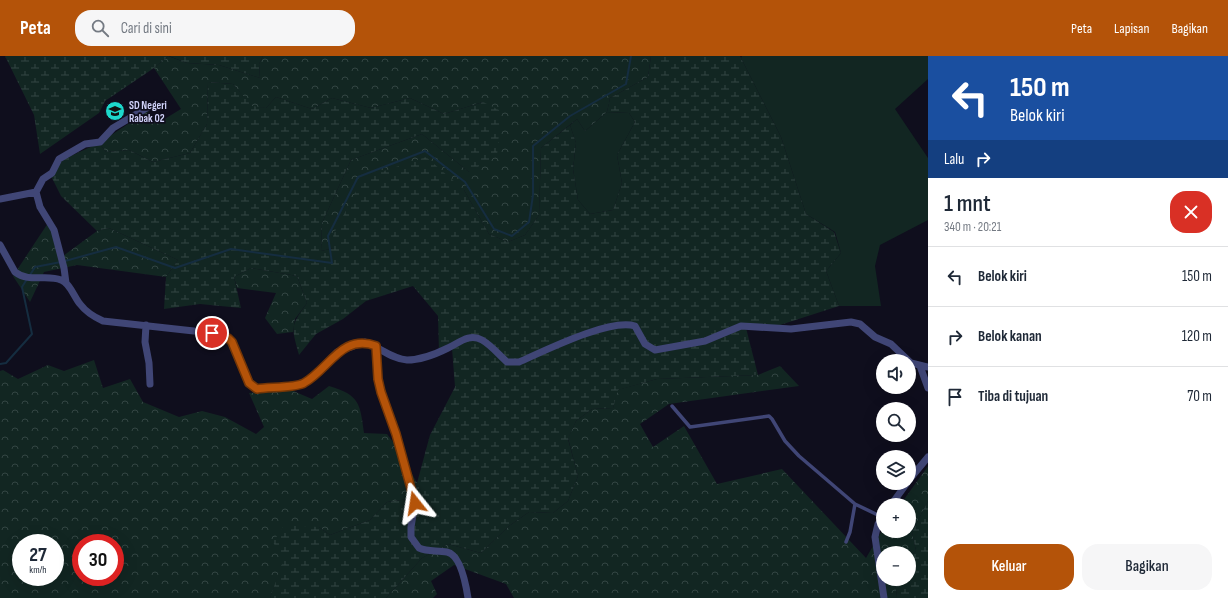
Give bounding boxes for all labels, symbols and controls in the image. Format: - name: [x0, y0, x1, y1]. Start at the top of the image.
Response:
- search box: [75, 10, 355, 46]
- text: Peta: [20, 17, 51, 40]
- icon: search: [89, 17, 111, 39]
- text: Cari di sini: [121, 19, 172, 38]
- text: Peta: [1071, 20, 1092, 37]
- text: Lapisan: [1114, 20, 1149, 37]
- text: Bagikan: [1171, 20, 1208, 37]
- text: 150 m: [1010, 71, 1070, 104]
- icon: left: [944, 72, 996, 124]
- place label: SD Negeri Rabak 02: [129, 99, 167, 125]
- school or university icon: SD Negeri Rabak 02: [104, 100, 126, 122]
- text: Belok kiri: [1010, 105, 1065, 126]
- icon: right: [972, 148, 994, 170]
- text: Lalu: [944, 150, 964, 169]
- text: 1 mnt: [944, 189, 991, 218]
- button: close: [1170, 191, 1212, 233]
- text: 340 m · 20:21: [944, 219, 1001, 235]
- icon: left: [944, 266, 966, 288]
- text: Belok kiri: [978, 267, 1027, 286]
- text: 150 m: [1182, 267, 1212, 286]
- pin: [195, 316, 229, 350]
- icon: arrive: [201, 322, 223, 344]
- icon: right: [944, 326, 966, 348]
- text: Belok kanan: [978, 327, 1042, 346]
- text: 120 m: [1182, 327, 1212, 346]
- map controls: [876, 354, 916, 586]
- button: sound: [876, 354, 916, 394]
- icon: arrive: [944, 386, 966, 408]
- text: Tiba di tujuan: [978, 387, 1048, 406]
- text: 70 m: [1187, 387, 1212, 406]
- button: search: [876, 402, 916, 442]
- button: layers: [876, 450, 916, 490]
- position arrow: [394, 482, 436, 524]
- button: +: [876, 498, 916, 538]
- speed limit sign: 30: [72, 534, 124, 586]
- text: 27: [29, 543, 47, 567]
- button: Keluar: [944, 544, 1074, 590]
- button: Bagikan: [1082, 544, 1212, 590]
- button: −: [876, 546, 916, 586]
- text: km/h: [29, 564, 47, 576]

